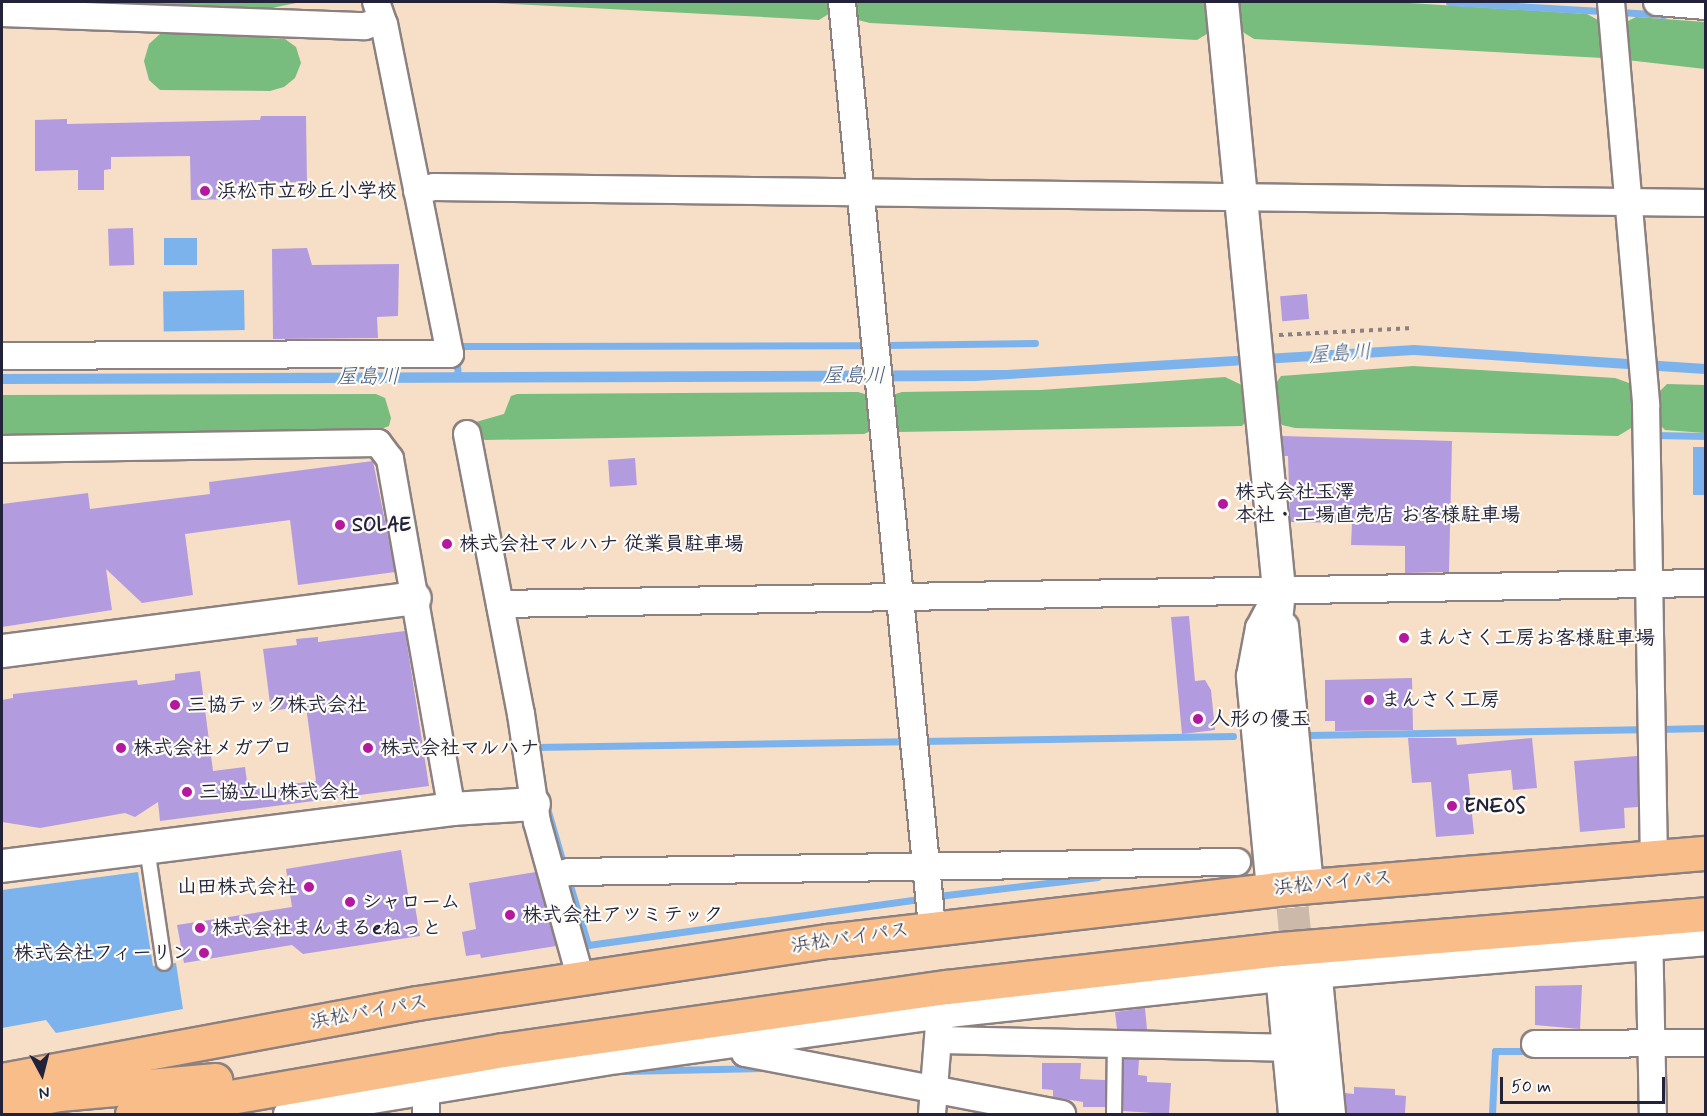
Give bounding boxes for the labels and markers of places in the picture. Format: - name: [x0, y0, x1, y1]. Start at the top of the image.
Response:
- place label: 浜松市立砂丘小学校: [217, 179, 397, 203]
- marker: 浜松市立砂丘小学校: [198, 184, 212, 198]
- place label: 株式会社玉澤 本社・工場直売店 お客様駐車場: [1235, 480, 1520, 527]
- marker: 株式会社玉澤 本社・工場直売店 お客様駐車場: [1216, 497, 1230, 511]
- place label: SOLAE: [352, 513, 411, 537]
- marker: SOLAE: [333, 518, 347, 532]
- place label: 株式会社マルハナ 従業員駐車場: [459, 532, 744, 556]
- marker: 株式会社マルハナ 従業員駐車場: [440, 537, 454, 551]
- place label: まんさく工房お客様駐車場: [1416, 626, 1656, 650]
- marker: まんさく工房お客様駐車場: [1397, 631, 1411, 645]
- place label: まんさく工房: [1381, 688, 1501, 712]
- place label: 三協テック株式会社: [187, 693, 367, 717]
- marker: まんさく工房: [1362, 693, 1376, 707]
- marker: 三協テック株式会社: [168, 698, 182, 712]
- place label: 人形の優玉: [1210, 707, 1310, 731]
- marker: 人形の優玉: [1191, 712, 1205, 726]
- place label: 株式会社メガプロ: [133, 736, 293, 760]
- place label: 株式会社マルハナ: [380, 736, 540, 760]
- marker: 株式会社メガプロ: [114, 741, 128, 755]
- marker: 株式会社マルハナ: [361, 741, 375, 755]
- place label: 三協立山株式会社: [199, 780, 359, 804]
- marker: 三協立山株式会社: [180, 785, 194, 799]
- place label: ENEOS: [1464, 794, 1526, 818]
- marker: ENEOS: [1445, 799, 1459, 813]
- place label: 山田株式会社: [177, 875, 297, 899]
- marker: 山田株式会社: [302, 880, 316, 894]
- place label: シャローム: [362, 890, 462, 914]
- marker: シャローム: [343, 895, 357, 909]
- place label: 株式会社アツミテック: [522, 903, 722, 927]
- marker: 株式会社アツミテック: [503, 908, 517, 922]
- place label: 株式会社まんまるeねっと: [212, 916, 442, 940]
- marker: 株式会社まんまるeねっと: [193, 921, 207, 935]
- place label: 株式会社フィーリン: [12, 941, 192, 965]
- marker: 株式会社フィーリン: [197, 946, 211, 960]

